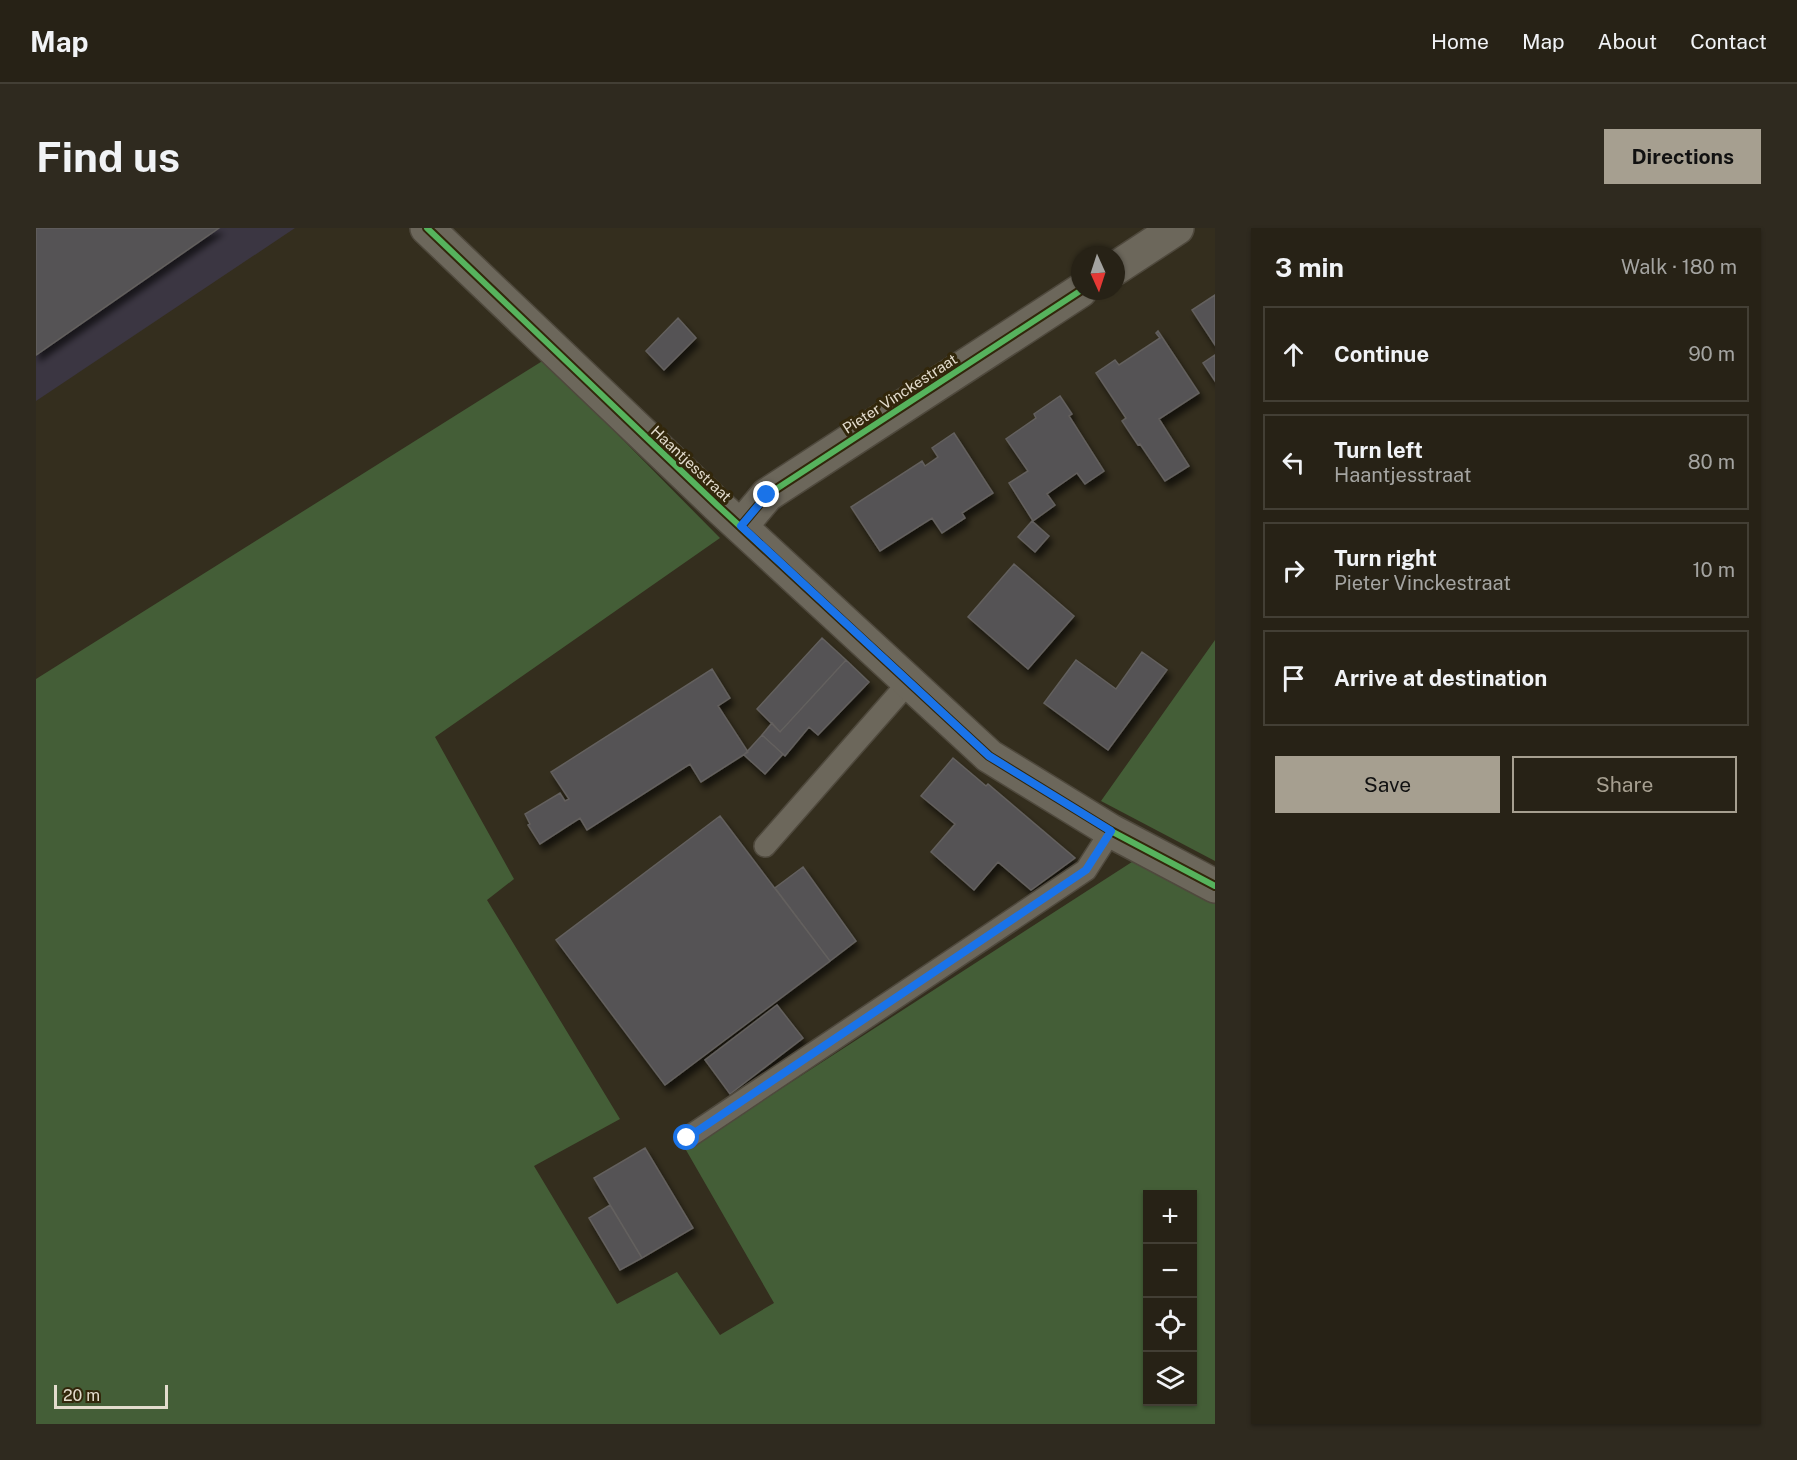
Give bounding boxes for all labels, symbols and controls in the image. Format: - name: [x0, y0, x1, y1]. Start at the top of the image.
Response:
- text: Map: [30, 25, 89, 58]
- text: Home: [1431, 29, 1489, 54]
- text: Map: [1522, 29, 1565, 54]
- text: About: [1598, 29, 1657, 54]
- text: Contact: [1690, 29, 1767, 54]
- button: Directions: [1604, 129, 1761, 184]
- text: Find us: [36, 132, 180, 181]
- north arrow: [1071, 246, 1125, 300]
- text: 3 min: [1275, 252, 1344, 283]
- text: Walk · 180 m: [1621, 255, 1737, 279]
- icon: ahead: [1277, 338, 1310, 371]
- text: Continue: [1334, 341, 1429, 367]
- text: 90 m: [1688, 342, 1735, 366]
- street label: Pieter Vinckestraat: [839, 350, 960, 437]
- street label: Haantjesstraat: [648, 422, 735, 505]
- text: Turn left: [1334, 437, 1423, 463]
- icon: left: [1277, 446, 1310, 479]
- text: 80 m: [1688, 450, 1735, 474]
- text: Haantjesstraat: [1334, 463, 1472, 487]
- route end: [753, 481, 779, 507]
- text: Turn right: [1334, 545, 1437, 571]
- icon: right: [1277, 554, 1310, 587]
- text: 10 m: [1692, 558, 1735, 582]
- text: Pieter Vinckestraat: [1334, 571, 1511, 595]
- icon: arrive: [1277, 662, 1310, 695]
- text: Arrive at destination: [1334, 665, 1547, 691]
- button: Save: [1275, 756, 1500, 813]
- button: Share: [1512, 756, 1737, 813]
- route start: [673, 1124, 699, 1150]
- map controls: [1143, 1190, 1197, 1406]
- button: +: [1143, 1190, 1197, 1244]
- button: −: [1143, 1244, 1197, 1298]
- button: locate: [1143, 1298, 1197, 1352]
- button: layers: [1143, 1352, 1197, 1406]
- scale bar: [54, 1382, 168, 1410]
- text: 20 m: [63, 1386, 100, 1405]

